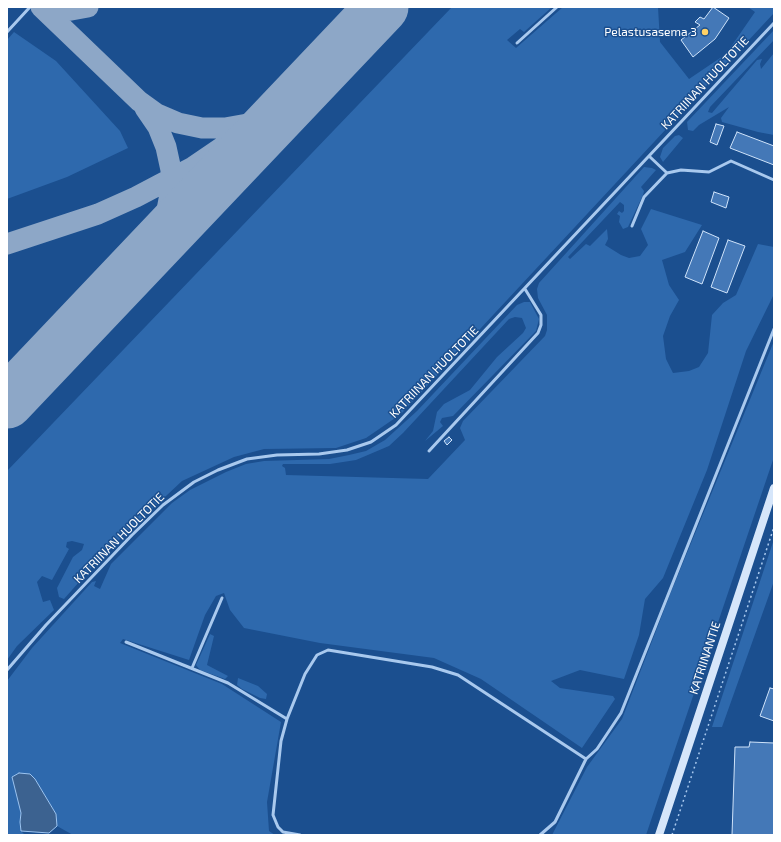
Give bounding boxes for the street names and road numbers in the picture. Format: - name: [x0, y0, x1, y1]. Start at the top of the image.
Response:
- street label: KATRIINAN HUOLTOTIE: [658, 33, 752, 133]
- street label: KATRIINAN HUOLTOTIE: [386, 323, 482, 421]
- street label: KATRIINAN HUOLTOTIE: [71, 490, 167, 586]
- street label: KATRIINANTIE: [686, 620, 724, 696]

